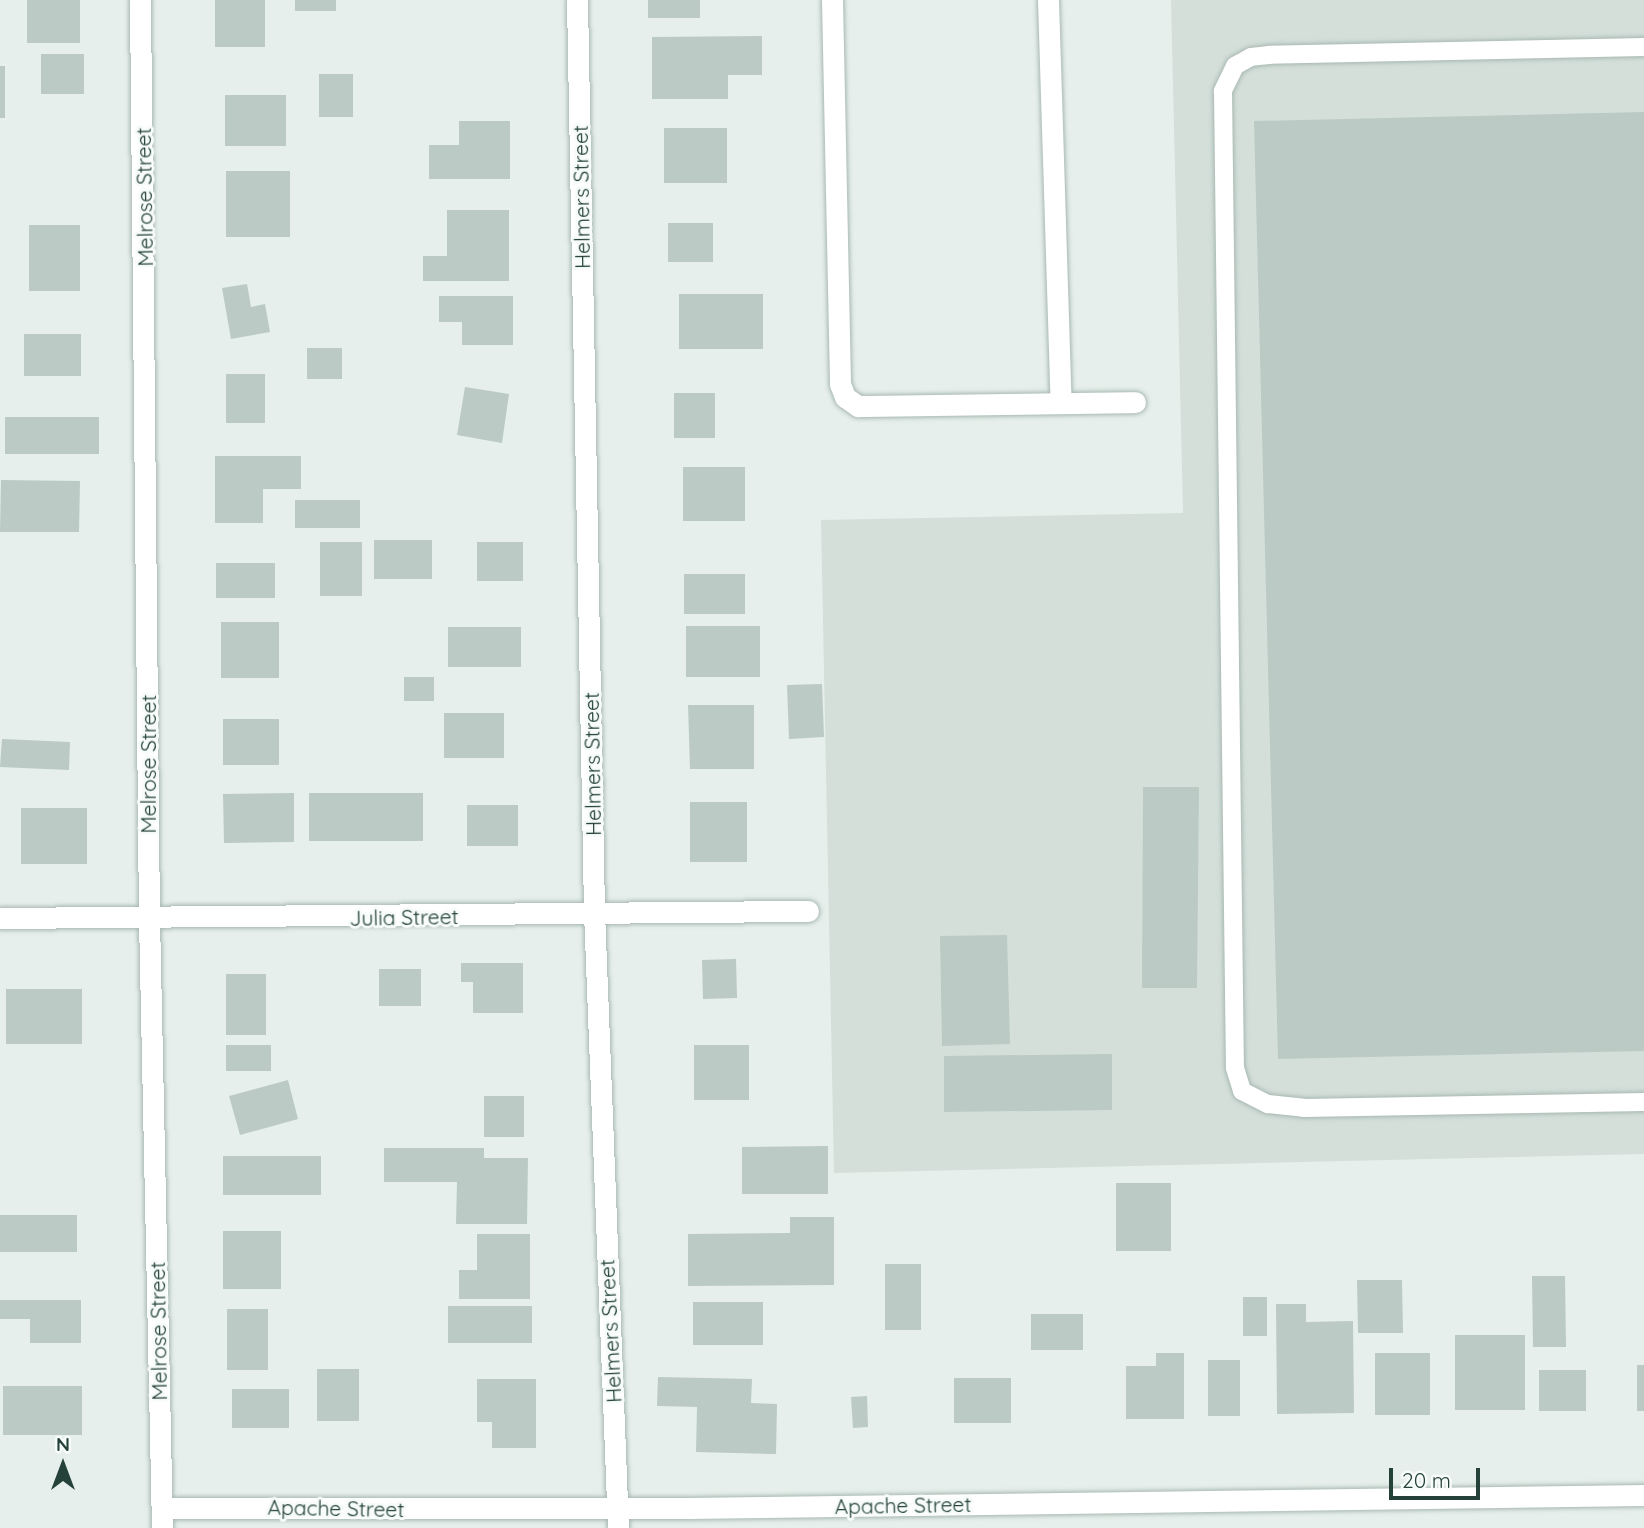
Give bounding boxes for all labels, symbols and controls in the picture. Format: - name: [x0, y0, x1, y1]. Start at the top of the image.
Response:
- street label: Helmers Street: [567, 125, 595, 269]
- street label: Melrose Street: [130, 127, 158, 267]
- street label: Helmers Street: [578, 692, 606, 836]
- street label: Melrose Street: [135, 694, 161, 834]
- street label: Julia Street: [349, 903, 459, 931]
- street label: Helmers Street: [594, 1258, 626, 1404]
- street label: Melrose Street: [144, 1261, 172, 1401]
- north arrow: [28, 1430, 98, 1500]
- text: N: [56, 1432, 70, 1456]
- scale bar: [1392, 1454, 1483, 1498]
- text: 20 m: [1402, 1467, 1451, 1493]
- street label: Apache Street: [834, 1491, 972, 1519]
- street label: Apache Street: [267, 1494, 405, 1522]

